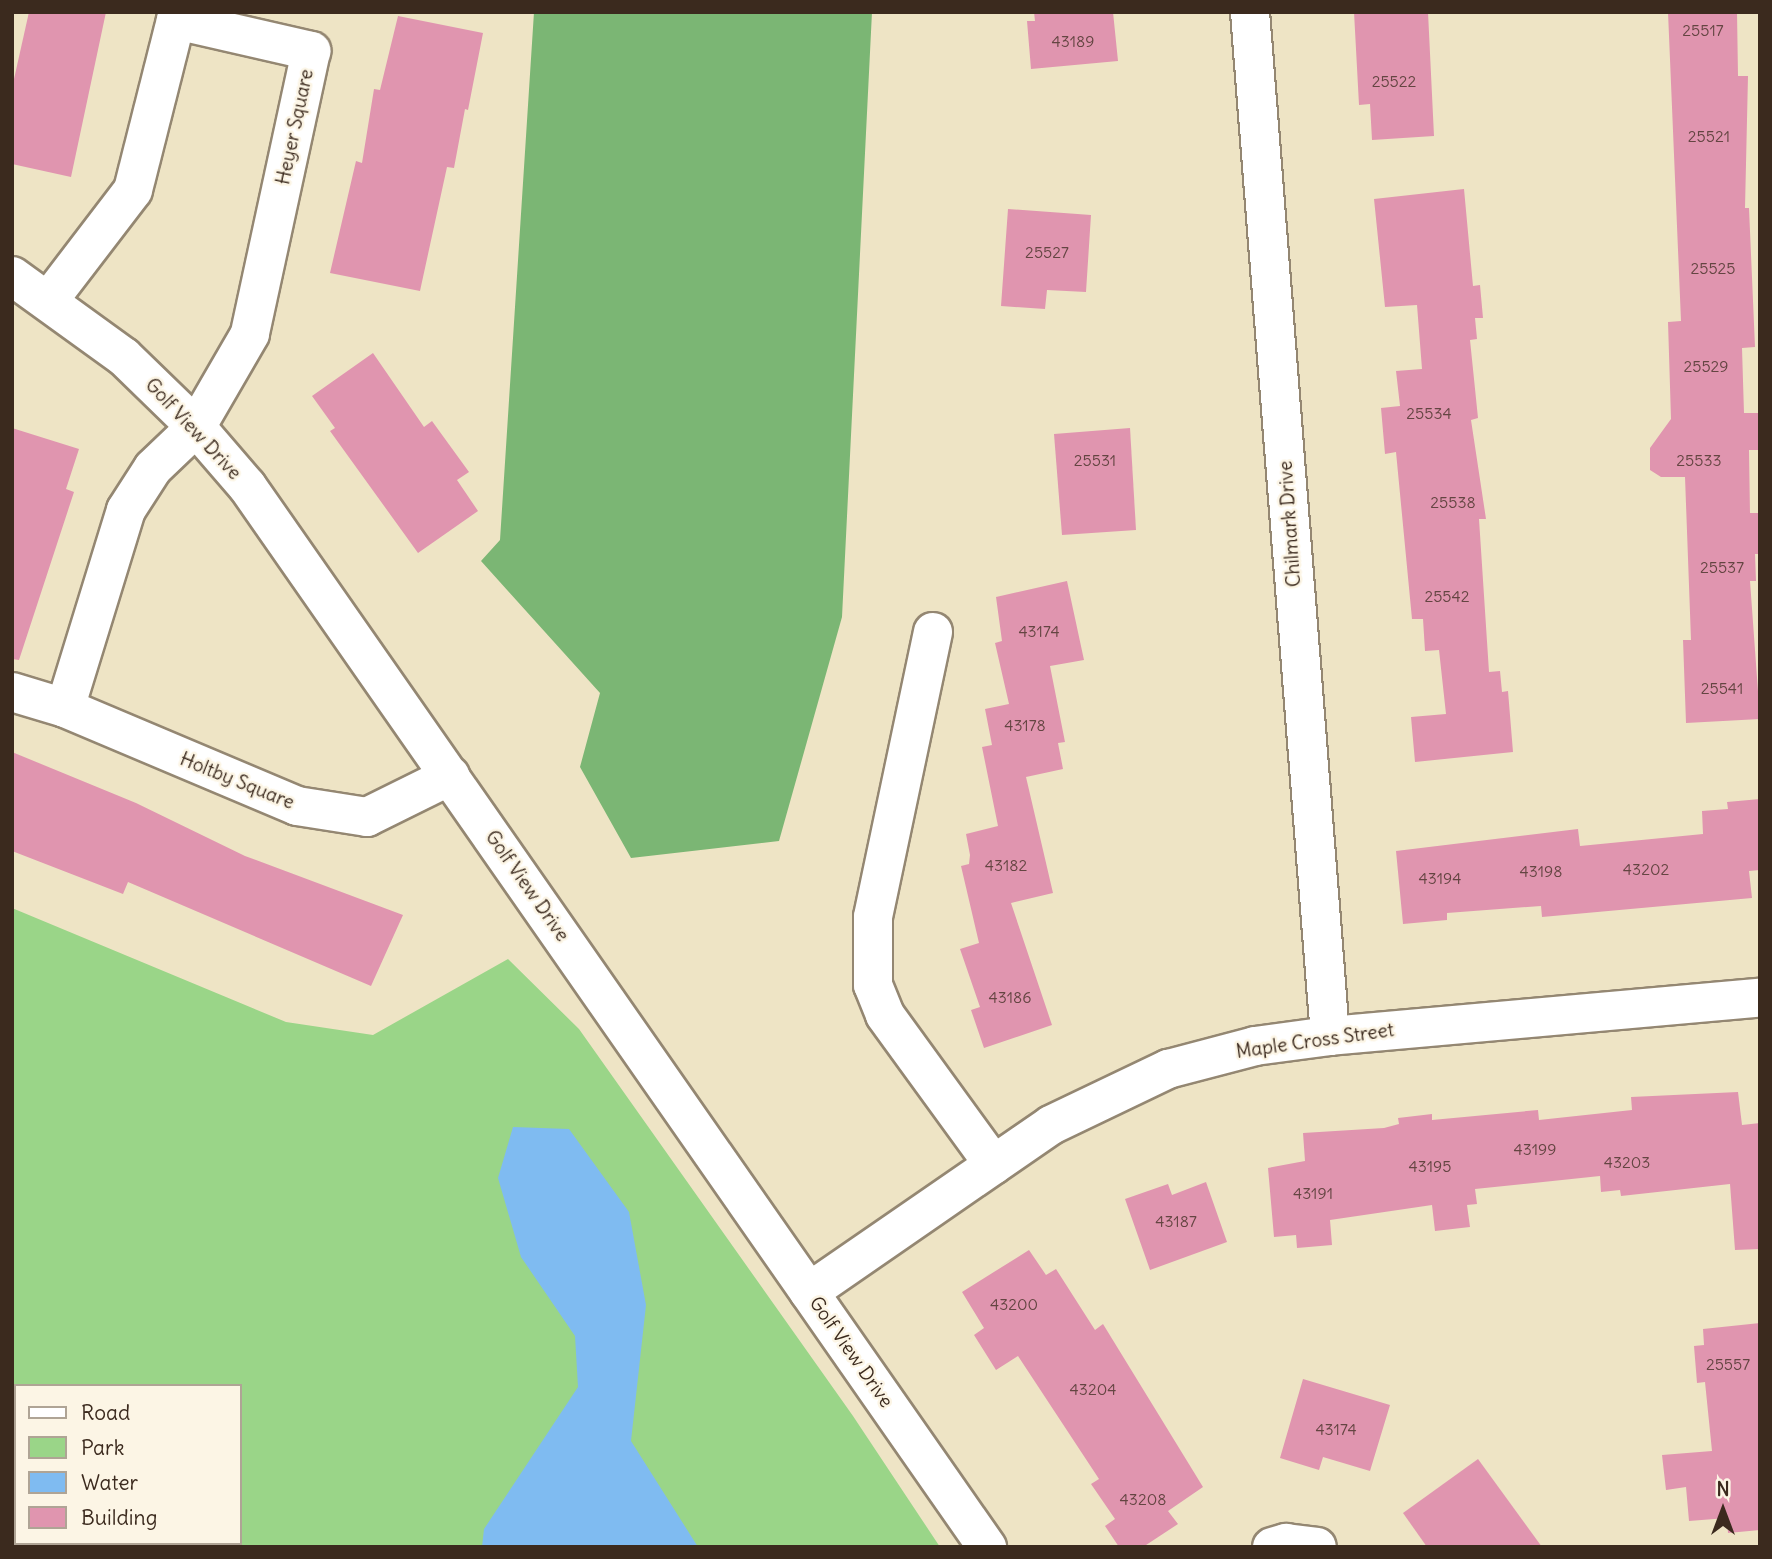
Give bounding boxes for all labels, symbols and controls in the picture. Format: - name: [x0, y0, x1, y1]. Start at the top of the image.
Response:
- house number: 25517: [1682, 20, 1724, 40]
- house number: 43189: [1052, 31, 1094, 51]
- street label: Heyer Square: [272, 67, 318, 187]
- house number: 25522: [1372, 71, 1416, 91]
- house number: 25521: [1688, 126, 1730, 146]
- house number: 25527: [1025, 242, 1069, 262]
- house number: 25525: [1690, 258, 1736, 278]
- house number: 25529: [1683, 356, 1729, 376]
- street label: Golf View Drive: [140, 374, 246, 484]
- house number: 25534: [1406, 403, 1452, 423]
- house number: 25531: [1074, 450, 1116, 470]
- house number: 25533: [1676, 450, 1722, 470]
- street label: Chilmark Drive: [1274, 460, 1306, 588]
- house number: 25538: [1430, 492, 1476, 512]
- house number: 25537: [1700, 557, 1744, 577]
- house number: 25542: [1424, 586, 1470, 606]
- house number: 43174: [1018, 621, 1060, 641]
- house number: 25541: [1701, 678, 1743, 698]
- house number: 43178: [1004, 715, 1046, 735]
- street label: Holtby Square: [177, 748, 297, 814]
- street label: Golf View Drive: [480, 826, 574, 946]
- house number: 43182: [985, 855, 1027, 875]
- house number: 43202: [1623, 859, 1669, 879]
- house number: 43198: [1520, 861, 1562, 881]
- house number: 43194: [1419, 868, 1461, 888]
- house number: 43186: [989, 987, 1031, 1007]
- street label: Maple Cross Street: [1235, 1019, 1395, 1063]
- house number: 43199: [1514, 1139, 1556, 1159]
- house number: 43203: [1604, 1152, 1650, 1172]
- house number: 43195: [1409, 1156, 1451, 1176]
- house number: 43191: [1293, 1183, 1333, 1203]
- house number: 43187: [1155, 1211, 1197, 1231]
- street label: Golf View Drive: [804, 1292, 898, 1412]
- house number: 43200: [990, 1294, 1038, 1314]
- house number: 25557: [1706, 1354, 1750, 1374]
- house number: 43204: [1070, 1379, 1116, 1399]
- legend: [14, 1384, 242, 1545]
- text: Road: [81, 1399, 130, 1426]
- house number: 43174: [1315, 1419, 1357, 1439]
- text: Park: [81, 1434, 124, 1461]
- text: Water: [81, 1469, 138, 1496]
- north arrow: [1688, 1475, 1758, 1545]
- text: N: [1716, 1477, 1730, 1501]
- house number: 43208: [1120, 1489, 1166, 1509]
- text: Building: [81, 1504, 157, 1531]

